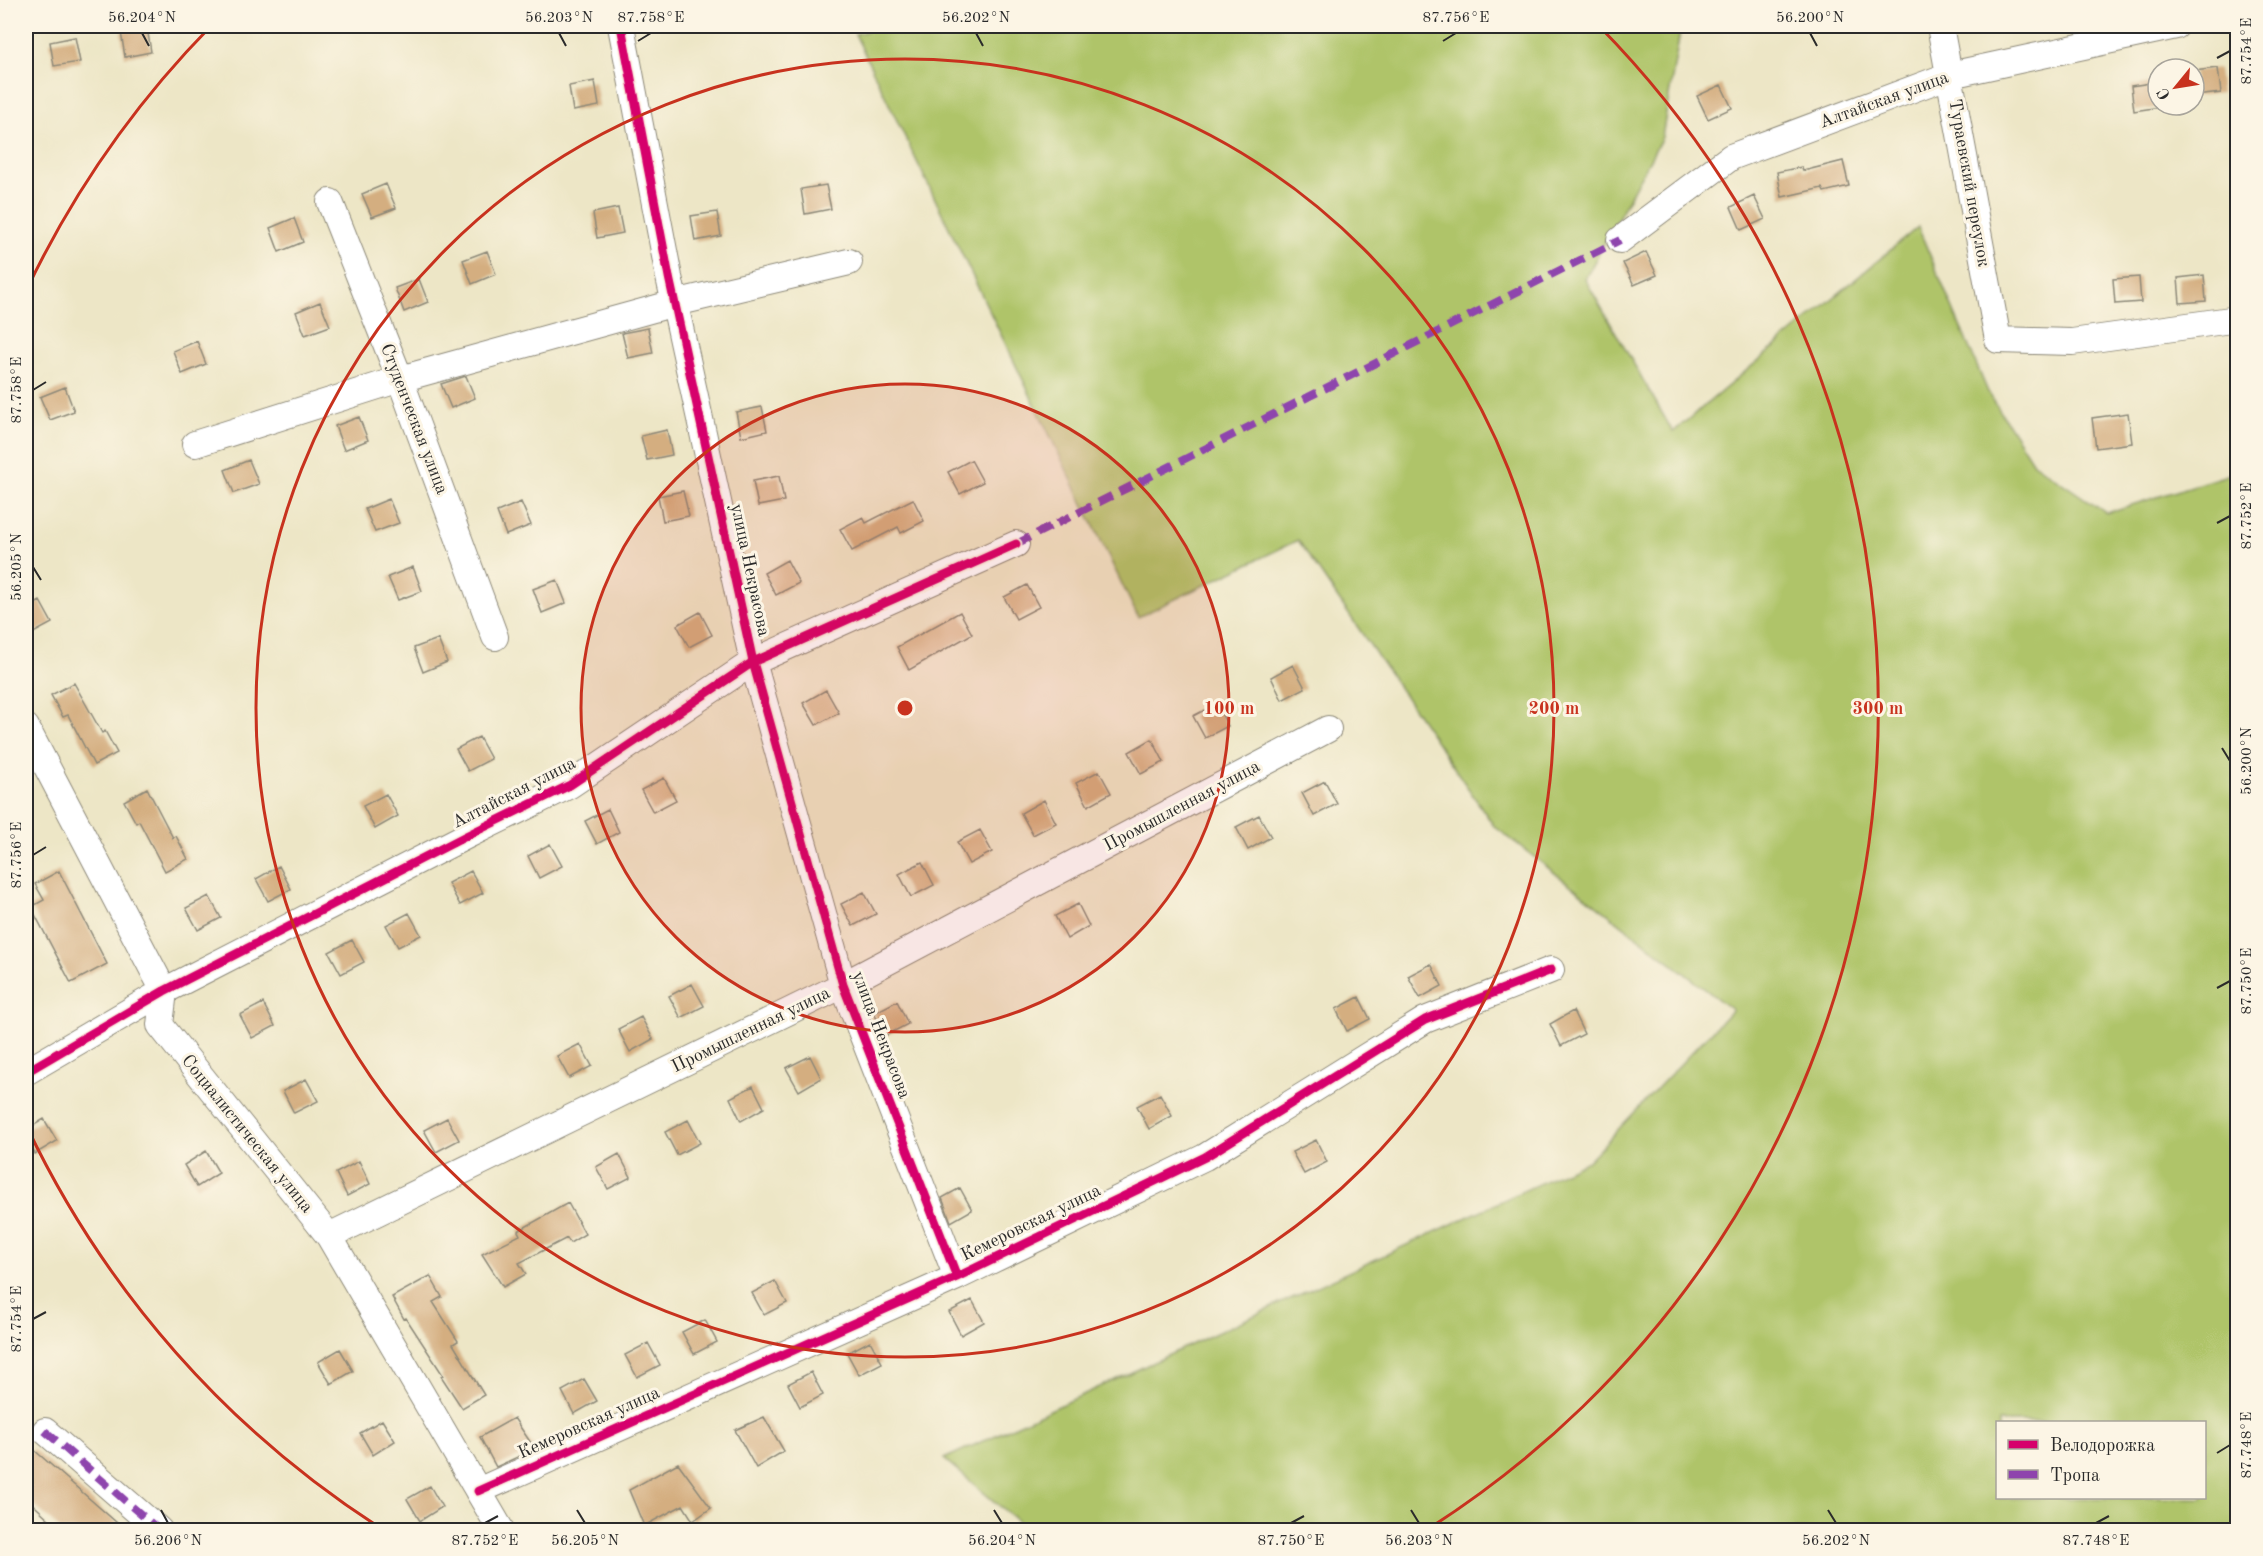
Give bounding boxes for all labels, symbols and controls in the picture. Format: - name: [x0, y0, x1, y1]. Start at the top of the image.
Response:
- text: 56.204°N: [108, 11, 176, 26]
- text: 56.203°N: [525, 11, 593, 26]
- text: 87.758°E: [618, 11, 684, 26]
- text: 56.202°N: [942, 11, 1010, 26]
- text: 87.756°E: [1423, 11, 1489, 26]
- text: 56.200°N: [1776, 11, 1844, 26]
- text: 87.754°E: [2240, 18, 2255, 84]
- north arrow: [2146, 57, 2206, 117]
- street label: Алтайская улица: [1817, 68, 1951, 132]
- text: С: [2155, 85, 2174, 102]
- street label: Тураевский переулок: [1945, 98, 1993, 268]
- street label: Студенческая улица: [377, 341, 451, 497]
- text: 87.758°E: [10, 357, 25, 423]
- text: 87.752°E: [2240, 483, 2255, 549]
- street label: улица Некрасова: [727, 502, 773, 638]
- text: 56.205°N: [10, 533, 25, 601]
- centre of rings: [895, 698, 915, 718]
- text: 100 m: [1204, 700, 1254, 718]
- text: 200 m: [1529, 700, 1579, 718]
- text: 300 m: [1853, 700, 1903, 718]
- text: 56.200°N: [2240, 727, 2255, 795]
- street label: Алтайская улица: [449, 754, 579, 832]
- street label: Промышленная улица: [1101, 757, 1263, 855]
- text: 87.756°E: [10, 822, 25, 888]
- text: 87.750°E: [2240, 948, 2255, 1014]
- street label: улица Некрасова: [848, 969, 914, 1101]
- street label: Промышленная улица: [669, 984, 833, 1076]
- street label: Социалистическая улица: [178, 1052, 316, 1217]
- street label: Кемеровская улица: [958, 1181, 1104, 1265]
- text: 87.754°E: [10, 1286, 25, 1352]
- street label: Кемеровская улица: [515, 1384, 663, 1462]
- text: 87.748°E: [2240, 1412, 2255, 1478]
- legend: [1996, 1421, 2206, 1499]
- text: Велодорожка: [2050, 1437, 2155, 1455]
- text: Тропа: [2050, 1467, 2100, 1485]
- text: 56.206°N: [134, 1534, 202, 1549]
- text: 87.752°E: [452, 1534, 518, 1549]
- text: 56.205°N: [551, 1534, 619, 1549]
- text: 56.204°N: [968, 1534, 1036, 1549]
- text: 87.750°E: [1258, 1534, 1324, 1549]
- text: 56.203°N: [1385, 1534, 1453, 1549]
- text: 56.202°N: [1802, 1534, 1870, 1549]
- text: 87.748°E: [2063, 1534, 2129, 1549]

